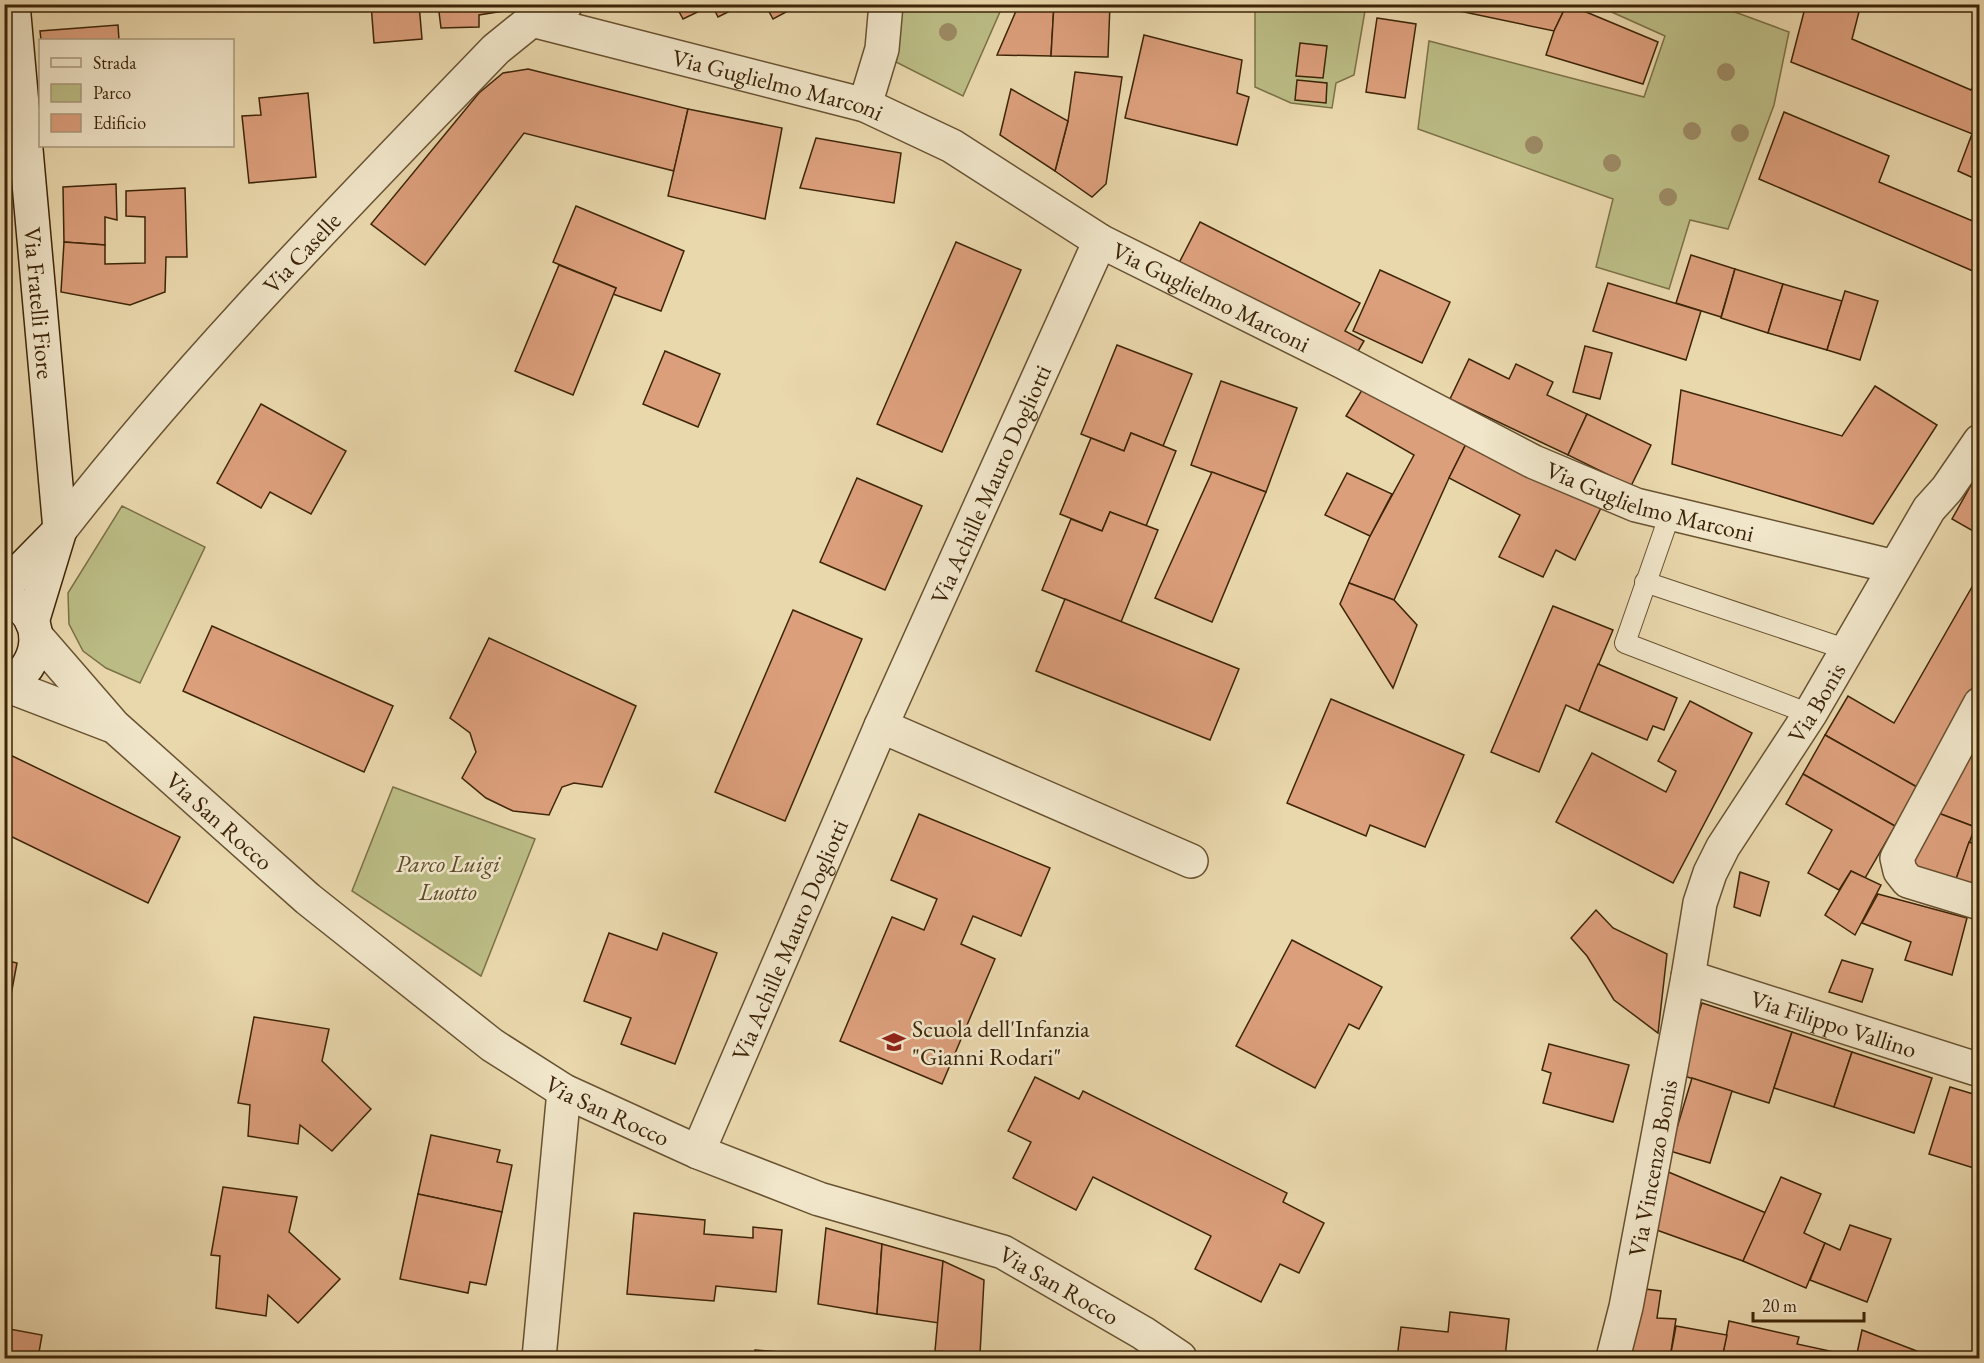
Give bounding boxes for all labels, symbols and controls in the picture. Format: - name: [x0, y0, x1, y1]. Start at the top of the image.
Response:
- legend: [39, 39, 234, 147]
- street label: Via Guglielmo Marconi: [669, 41, 889, 127]
- text: Strada: [93, 51, 137, 74]
- text: Parco: [93, 81, 131, 104]
- text: Edificio: [93, 111, 146, 134]
- street label: Via Caselle: [256, 205, 347, 300]
- street label: Via Fratelli Fiore: [17, 225, 62, 380]
- street label: Via Guglielmo Marconi: [1107, 234, 1316, 359]
- street label: Via Achille Mauro Dogliotti: [923, 359, 1058, 609]
- street label: Via Guglielmo Marconi: [1541, 453, 1758, 548]
- street label: Via Bonis: [1780, 657, 1852, 749]
- street label: Via San Rocco: [160, 764, 280, 877]
- street label: Via Achille Mauro Dogliotti: [724, 814, 855, 1065]
- park label: Parco Luigi Luotto: [396, 848, 501, 907]
- street label: Via Filippo Vallino: [1747, 982, 1921, 1064]
- place label: Scuola dell'Infanzia "Gianni Rodari": [912, 1013, 1090, 1072]
- school or university icon: Scuola dell'Infanzia "Gianni Rodari": [881, 1029, 907, 1055]
- street label: Via San Rocco: [539, 1068, 675, 1153]
- street label: Via Vincenzo Bonis: [1620, 1077, 1684, 1259]
- street label: Via San Rocco: [994, 1238, 1125, 1332]
- scale bar: [1753, 1285, 1864, 1323]
- text: 20 m: [1762, 1294, 1797, 1317]

